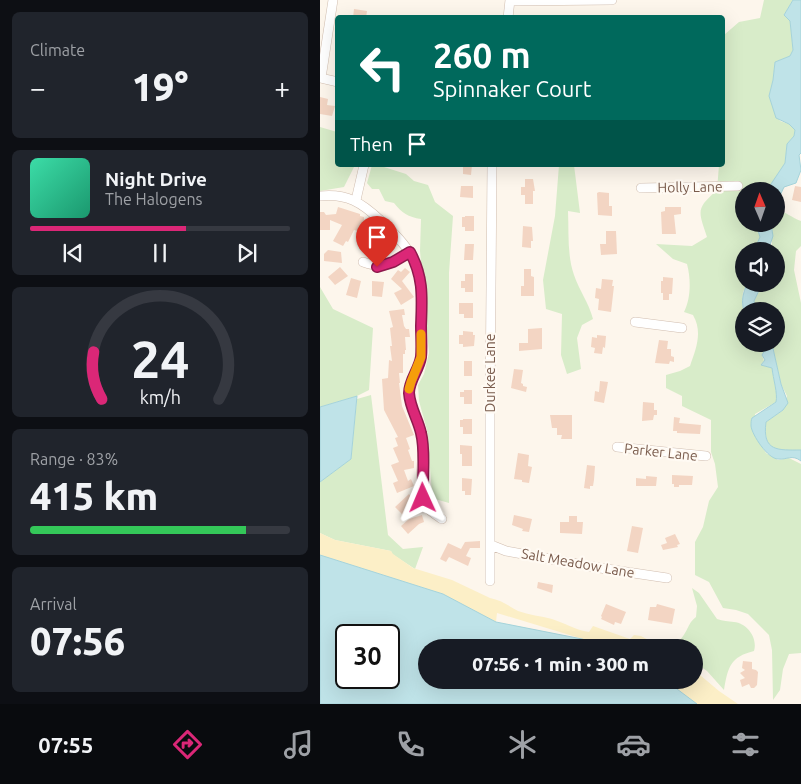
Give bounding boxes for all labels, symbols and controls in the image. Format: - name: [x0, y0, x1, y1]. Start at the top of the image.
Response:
- icon: left: [350, 35, 415, 100]
- text: 260 m: [433, 35, 531, 75]
- text: Climate: [30, 41, 85, 59]
- text: 19°: [132, 66, 188, 108]
- text: −: [30, 72, 46, 103]
- text: +: [274, 72, 290, 103]
- text: Spinnaker Court: [433, 76, 591, 101]
- icon: arrive: [403, 130, 431, 158]
- text: Then: [350, 133, 393, 155]
- text: Night Drive: [105, 168, 207, 190]
- street label: Holly Lane: [657, 178, 723, 196]
- north arrow: [735, 182, 785, 232]
- map controls: [735, 182, 785, 352]
- text: The Halogens: [105, 190, 203, 208]
- pin: [356, 216, 398, 267]
- icon: arrive: [363, 223, 391, 251]
- icon: previous: [59, 239, 87, 267]
- icon: pause: [146, 239, 174, 267]
- icon: next: [233, 239, 261, 267]
- button: sound: [735, 242, 785, 292]
- button: layers: [735, 302, 785, 352]
- text: 24: [131, 330, 189, 388]
- street label: Durkee Lane: [482, 334, 498, 412]
- text: km/h: [139, 387, 181, 407]
- street label: Parker Lane: [623, 440, 699, 464]
- text: Range · 83%: [30, 450, 118, 468]
- position arrow: [396, 471, 448, 523]
- text: 415 km: [30, 475, 158, 517]
- street label: Salt Meadow Lane: [520, 545, 636, 581]
- text: Arrival: [30, 595, 77, 613]
- text: 07:56: [30, 620, 125, 662]
- speed limit sign: 30: [335, 624, 400, 689]
- text: 07:56 · 1 min · 300 m: [472, 653, 649, 675]
- icon: directions: [170, 727, 205, 762]
- icon: music: [281, 727, 316, 762]
- icon: phone: [393, 727, 428, 762]
- icon: climate: [505, 727, 540, 762]
- icon: car: [616, 727, 651, 762]
- icon: filters: [728, 727, 763, 762]
- text: 07:55: [38, 732, 93, 757]

